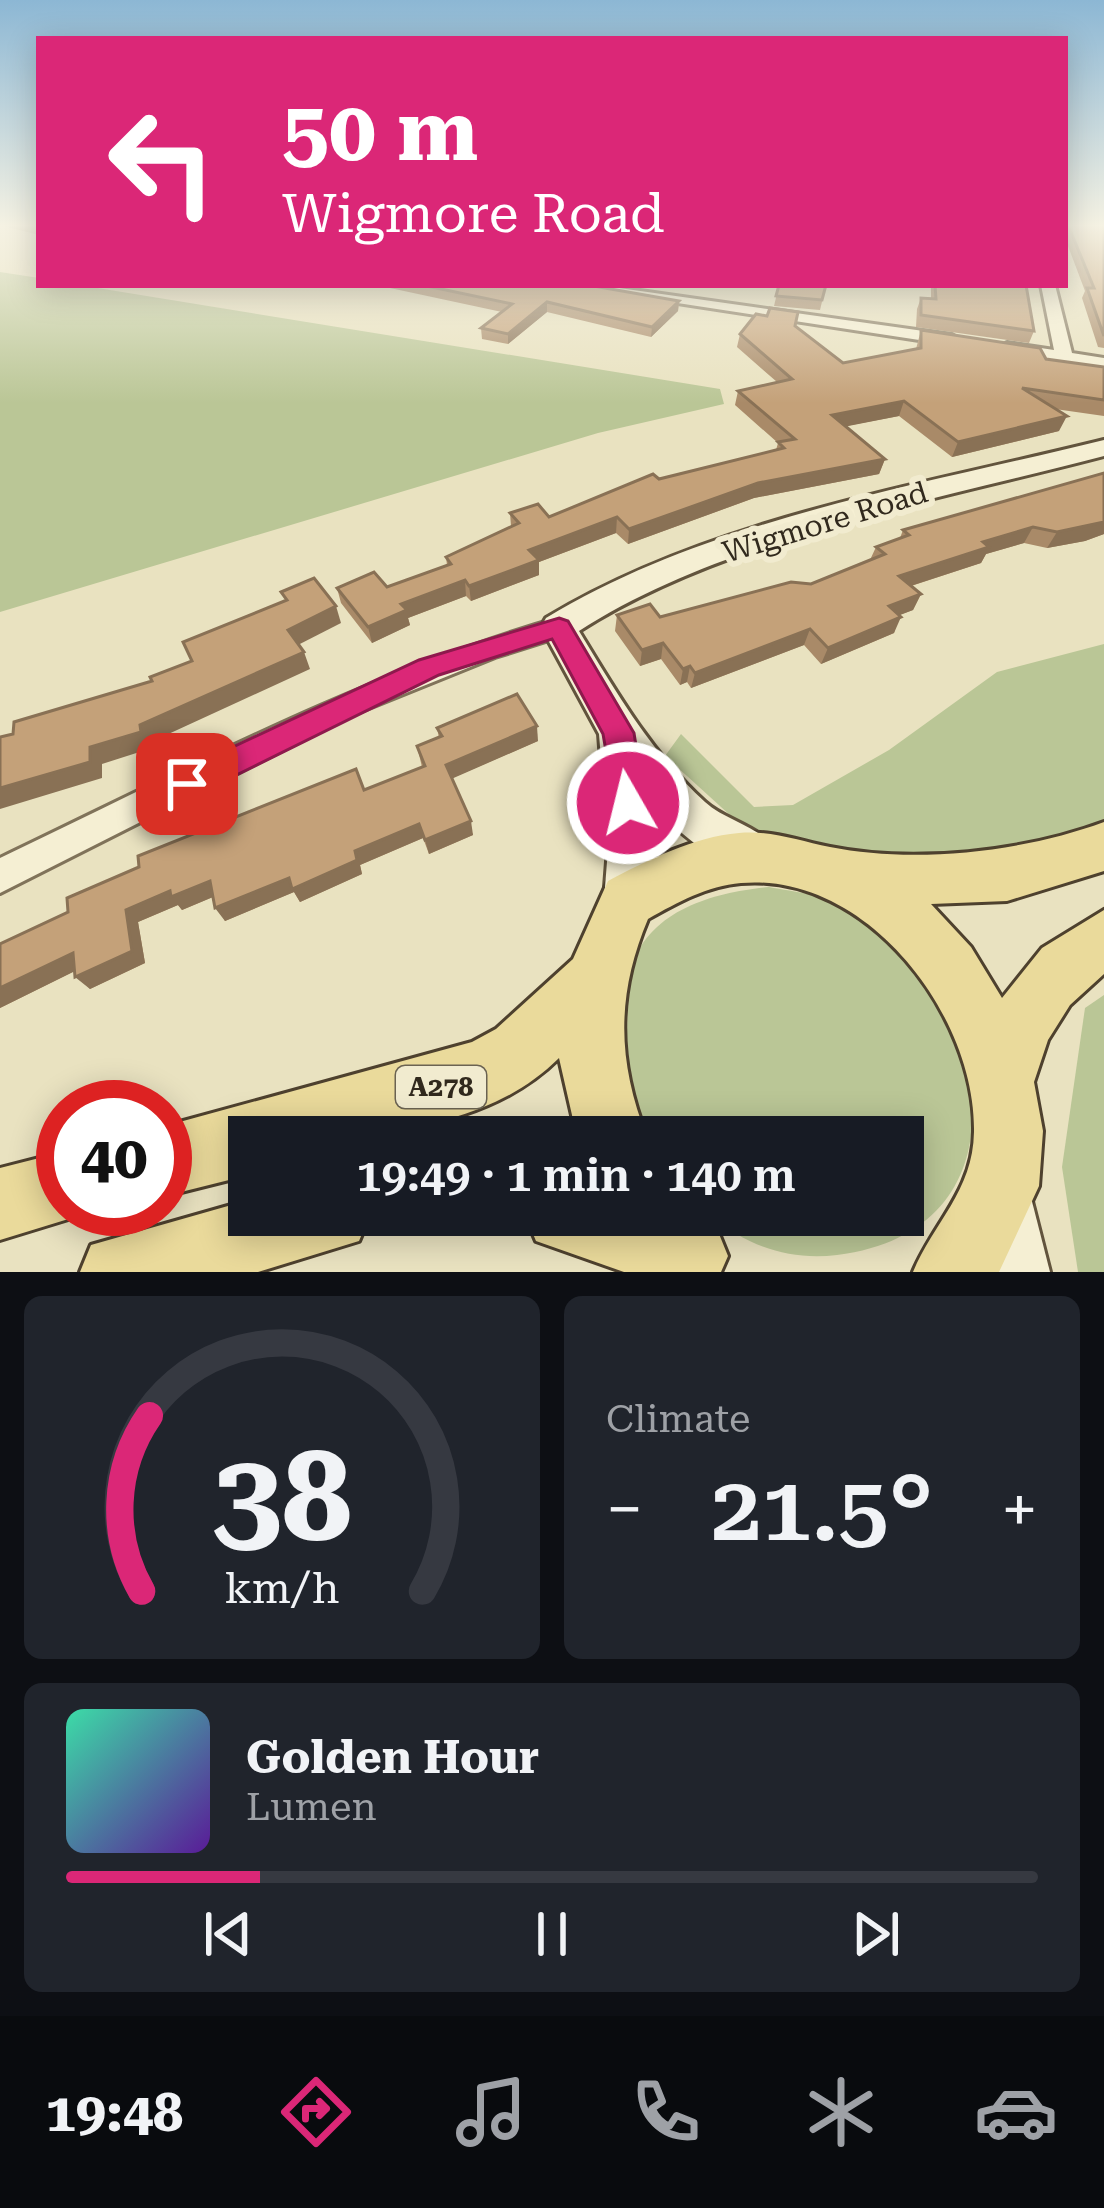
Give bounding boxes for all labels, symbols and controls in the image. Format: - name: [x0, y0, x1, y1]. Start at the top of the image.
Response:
- text: 50 m: [282, 82, 478, 180]
- icon: left: [84, 84, 240, 240]
- text: Wigmore Road: [282, 182, 665, 245]
- street label: Wigmore Road: [718, 474, 932, 570]
- pin: [136, 733, 238, 835]
- position arrow: [565, 740, 691, 866]
- icon: arrive: [154, 751, 220, 817]
- road number: A278: [396, 1066, 486, 1108]
- speed limit sign: 40: [36, 1080, 192, 1236]
- text: 19:49 · 1 min · 140 m: [356, 1149, 796, 1202]
- text: Climate: [606, 1396, 750, 1442]
- text: 38: [212, 1424, 352, 1570]
- text: 21.5°: [711, 1457, 933, 1562]
- text: −: [606, 1471, 643, 1548]
- text: +: [1001, 1471, 1038, 1548]
- text: km/h: [225, 1562, 339, 1612]
- text: Golden Hour: [246, 1731, 539, 1784]
- text: Lumen: [246, 1784, 377, 1830]
- icon: previous: [195, 1901, 261, 1967]
- icon: pause: [519, 1901, 585, 1967]
- icon: next: [843, 1901, 909, 1967]
- icon: directions: [274, 2070, 358, 2154]
- icon: music: [449, 2070, 533, 2154]
- icon: phone: [624, 2070, 708, 2154]
- icon: climate: [799, 2070, 883, 2154]
- icon: car: [974, 2070, 1058, 2154]
- text: 19:48: [46, 2081, 183, 2144]

